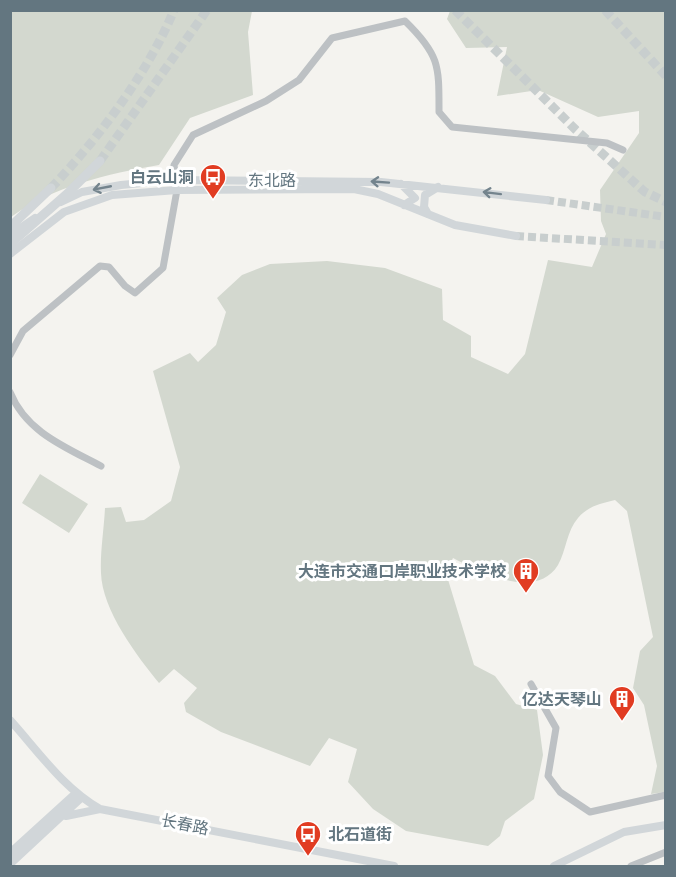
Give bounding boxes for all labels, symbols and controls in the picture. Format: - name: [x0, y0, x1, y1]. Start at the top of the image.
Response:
- bus stop icon: 白云山洞: [198, 162, 228, 200]
- place label: 白云山洞: [130, 169, 194, 186]
- street label: 东北路: [248, 172, 296, 189]
- one-way arrow: [370, 176, 390, 187]
- one-way arrow: [92, 183, 112, 194]
- one-way arrow: [483, 188, 503, 199]
- building icon: 大连市交通口岸职业技术学校: [511, 556, 541, 594]
- place label: 大连市交通口岸职业技术学校: [298, 562, 507, 580]
- building icon: 亿达天琴山: [607, 684, 637, 722]
- place label: 亿达天琴山: [522, 691, 602, 708]
- street label: 长春路: [160, 812, 210, 837]
- bus stop icon: 北石道街: [293, 819, 323, 857]
- place label: 北石道街: [328, 826, 392, 843]

